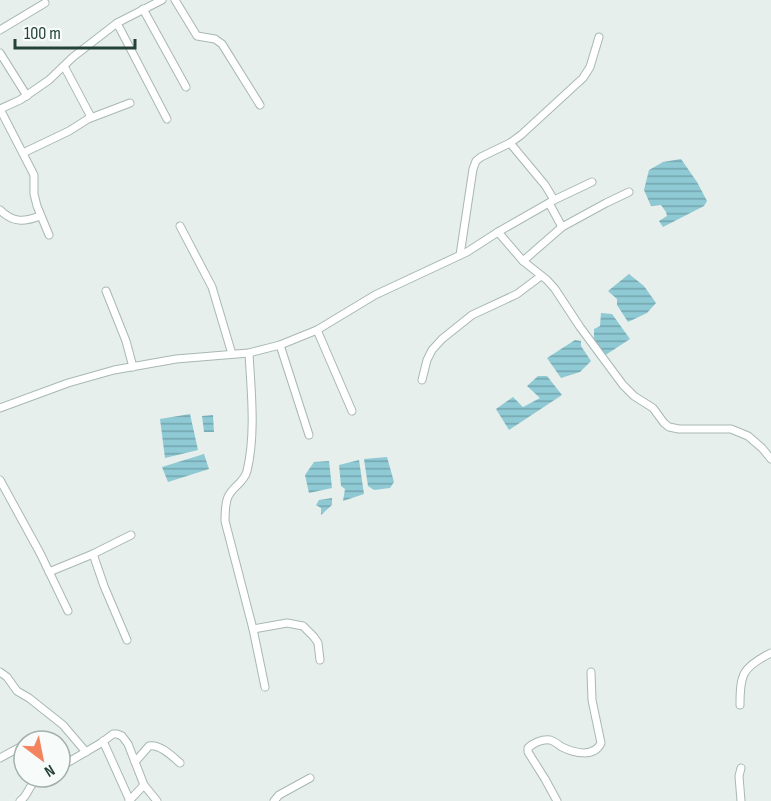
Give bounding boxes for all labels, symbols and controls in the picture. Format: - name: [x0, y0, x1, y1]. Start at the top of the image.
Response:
- scale bar: [15, 12, 135, 50]
- text: 100 m: [24, 23, 61, 44]
- north arrow: [12, 729, 72, 789]
- text: N: [40, 760, 58, 781]

